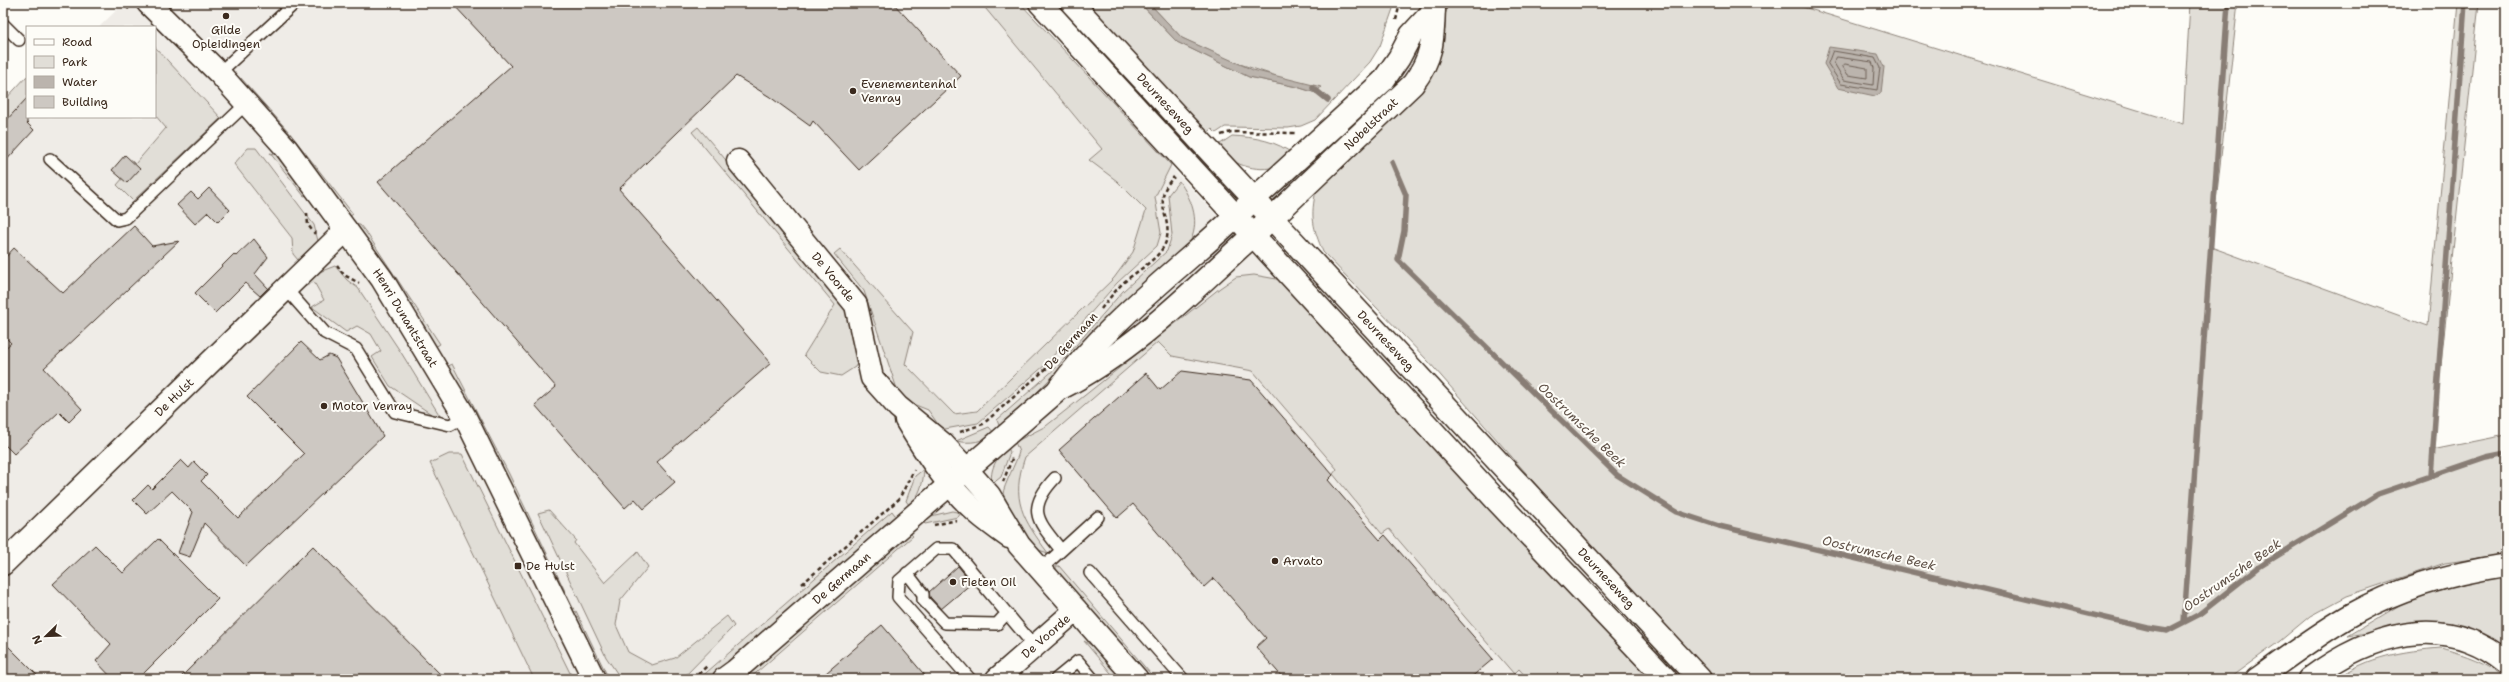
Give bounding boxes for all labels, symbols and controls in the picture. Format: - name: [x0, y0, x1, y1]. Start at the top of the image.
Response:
- marker: Gilde Opleidingen: [221, 11, 231, 21]
- place label: Gilde Opleidingen: [192, 22, 260, 52]
- legend: [26, 26, 156, 118]
- text: Road: [62, 34, 93, 50]
- text: Park: [62, 54, 88, 70]
- street label: Deurneseweg: [1133, 70, 1197, 137]
- text: Water: [62, 74, 98, 90]
- place label: Evenementenhal Venray: [861, 76, 957, 106]
- marker: Evenementenhal Venray: [848, 86, 858, 96]
- text: Building: [62, 94, 108, 110]
- street label: Nobelstraat: [1340, 94, 1402, 154]
- street label: De Voorde: [808, 249, 858, 305]
- street label: Henri Dunantstraat: [369, 265, 441, 370]
- street label: Deurneseweg: [1354, 307, 1418, 374]
- street label: De Germaan: [1041, 309, 1101, 373]
- street label: De Hulst: [151, 374, 197, 420]
- water label: Oostrumsche Beek: [1534, 379, 1630, 472]
- place label: Motor Venray: [332, 398, 413, 414]
- marker: Motor Venray: [319, 401, 329, 411]
- water label: Oostrumsche Beek: [1821, 532, 1938, 574]
- water label: Oostrumsche Beek: [2180, 534, 2285, 615]
- street label: Deurneseweg: [1574, 544, 1638, 612]
- street label: De Germaan: [809, 549, 874, 608]
- place label: Arvato: [1283, 553, 1323, 569]
- marker: Arvato: [1270, 556, 1280, 566]
- place label: De Hulst: [526, 558, 575, 574]
- marker: De Hulst: [513, 561, 523, 571]
- place label: Fieten Oil: [961, 574, 1016, 590]
- marker: Fieten Oil: [948, 577, 958, 587]
- street label: De Voorde: [1018, 610, 1074, 662]
- north arrow: [26, 616, 66, 656]
- text: N: [29, 633, 46, 647]

